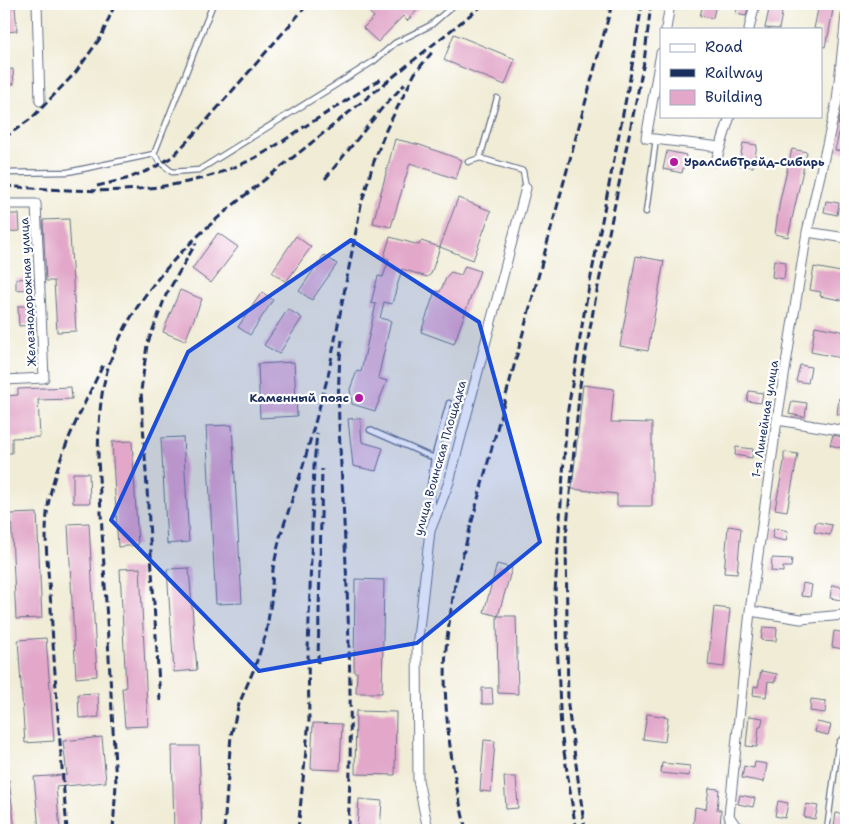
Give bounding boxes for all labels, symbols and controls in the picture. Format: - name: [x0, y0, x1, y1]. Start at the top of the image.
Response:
- legend: [660, 28, 822, 118]
- text: Road: [705, 37, 743, 57]
- text: Railway: [705, 63, 763, 83]
- text: Building: [705, 87, 762, 107]
- place label: УралСибТрейд-Сибирь: [684, 154, 825, 170]
- marker: УралСибТрейд-Сибирь: [668, 156, 680, 168]
- street label: Железнодорожная улица: [16, 217, 40, 367]
- street label: 1-я Линейная улица: [748, 359, 782, 479]
- street label: улица Воинская Площадка: [410, 378, 470, 538]
- place label: Каменный пояс: [249, 390, 349, 406]
- marker: Каменный пояс: [353, 392, 365, 404]

